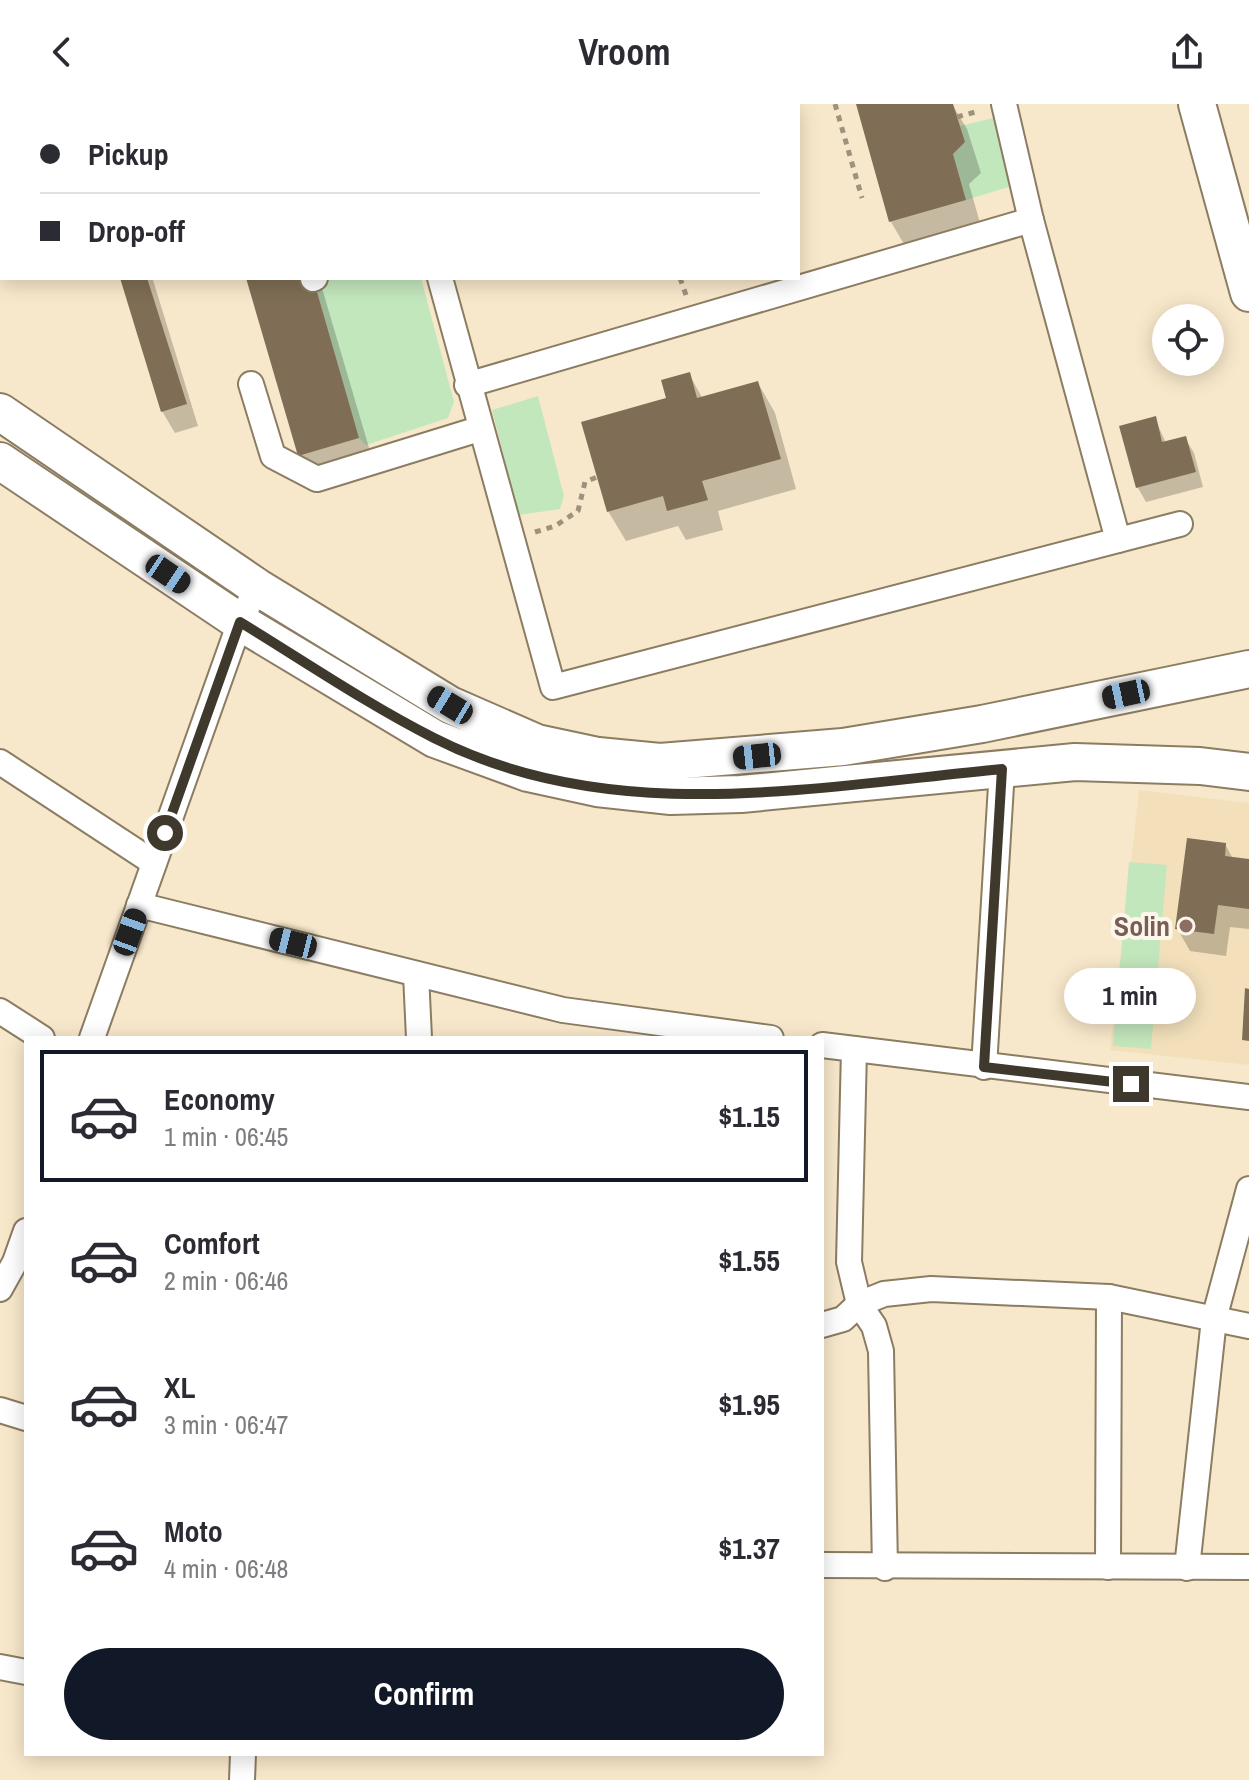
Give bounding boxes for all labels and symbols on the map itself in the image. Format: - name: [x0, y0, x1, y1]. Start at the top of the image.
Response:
- car: [141, 551, 195, 597]
- car: [1100, 677, 1152, 711]
- car: [423, 682, 477, 728]
- car: [732, 742, 782, 770]
- route start: [147, 815, 183, 851]
- car: [111, 905, 149, 959]
- place label: Solin: [1114, 907, 1170, 945]
- marker: Solin: [1177, 917, 1195, 935]
- car: [267, 926, 319, 960]
- callout: 1 min: [1065, 968, 1197, 1024]
- route end: [1113, 1066, 1149, 1102]

